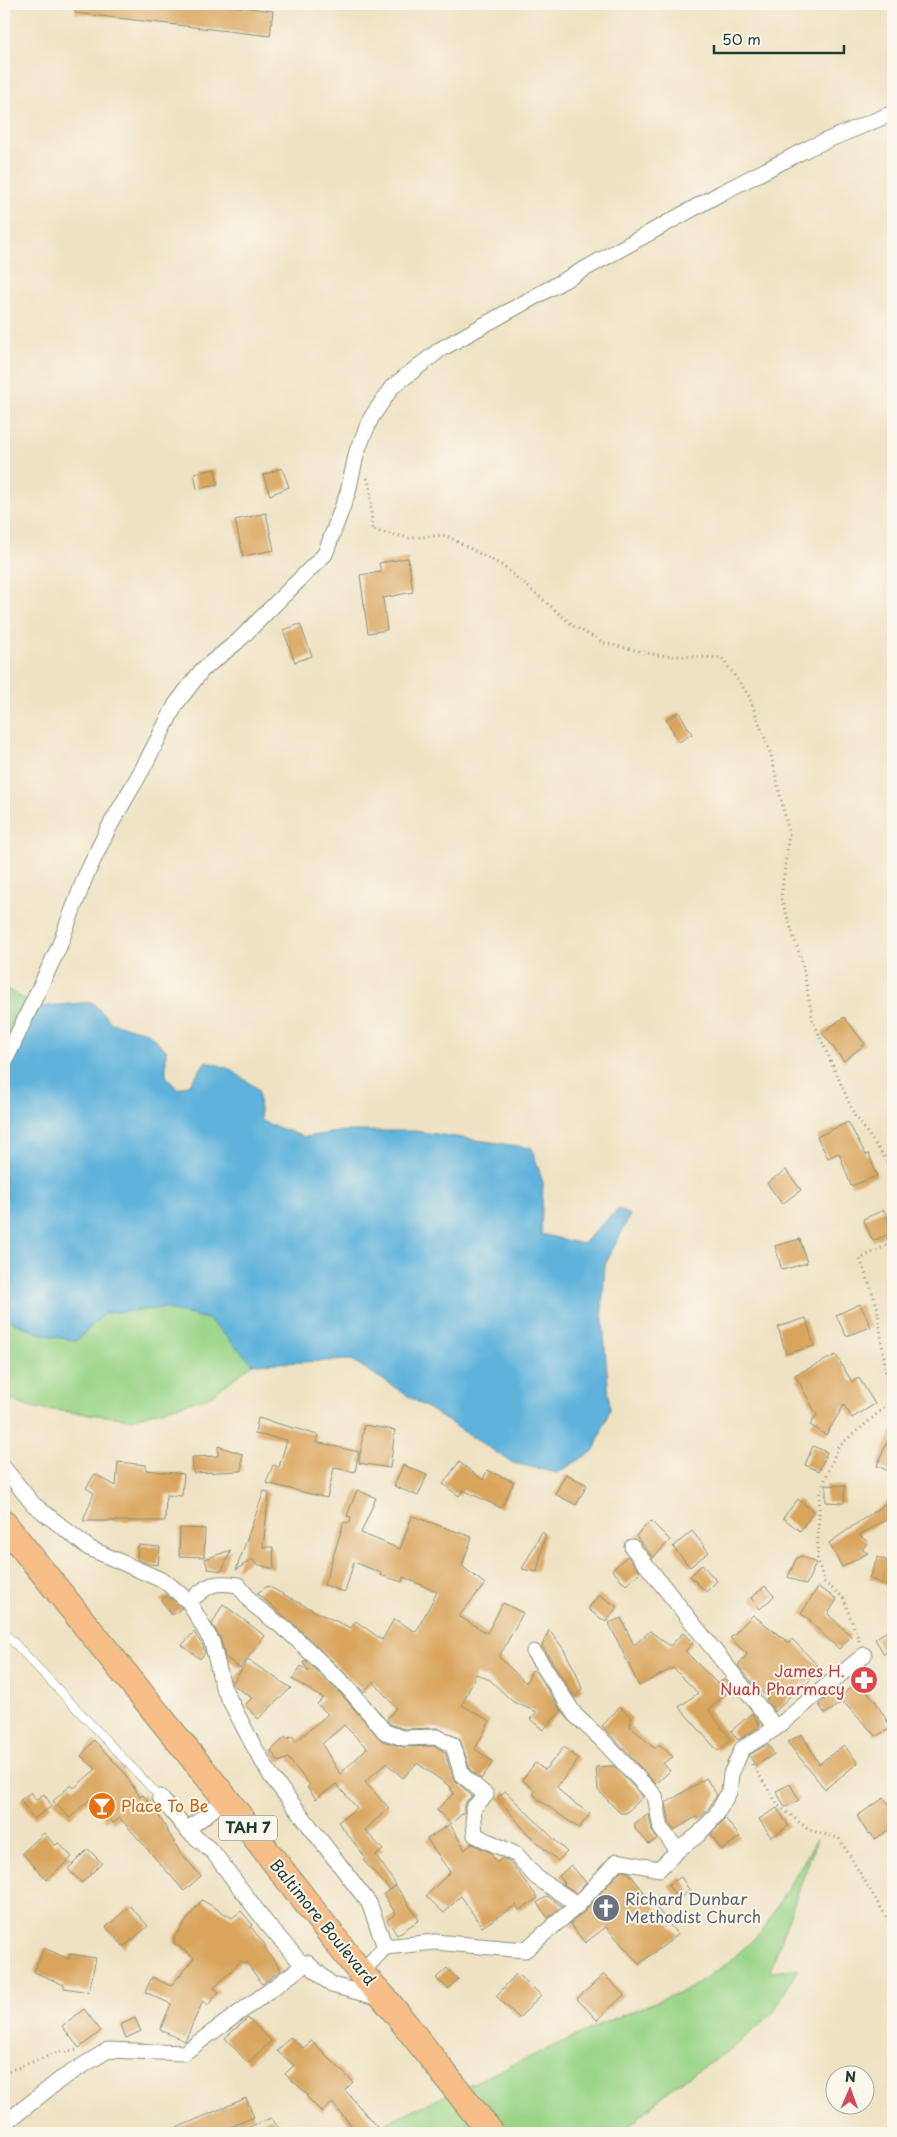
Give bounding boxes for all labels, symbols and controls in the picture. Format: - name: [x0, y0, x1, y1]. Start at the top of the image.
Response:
- scale bar: [714, 22, 844, 54]
- text: 50 m: [722, 27, 761, 50]
- place label: James H. Nuah Pharmacy: [720, 1658, 845, 1700]
- pharmacy icon: James H. Nuah Pharmacy: [849, 1665, 879, 1695]
- bar icon: Place To Be: [87, 1791, 117, 1821]
- place label: Place To Be: [121, 1793, 209, 1817]
- road number: TAH 7: [219, 1816, 277, 1840]
- street label: Baltimore Boulevard: [265, 1853, 382, 1990]
- place label: Richard Dunbar Methodist Church: [625, 1886, 761, 1928]
- church icon: Richard Dunbar Methodist Church: [591, 1893, 621, 1923]
- north arrow: [824, 2064, 874, 2114]
- text: N: [845, 2066, 856, 2087]

